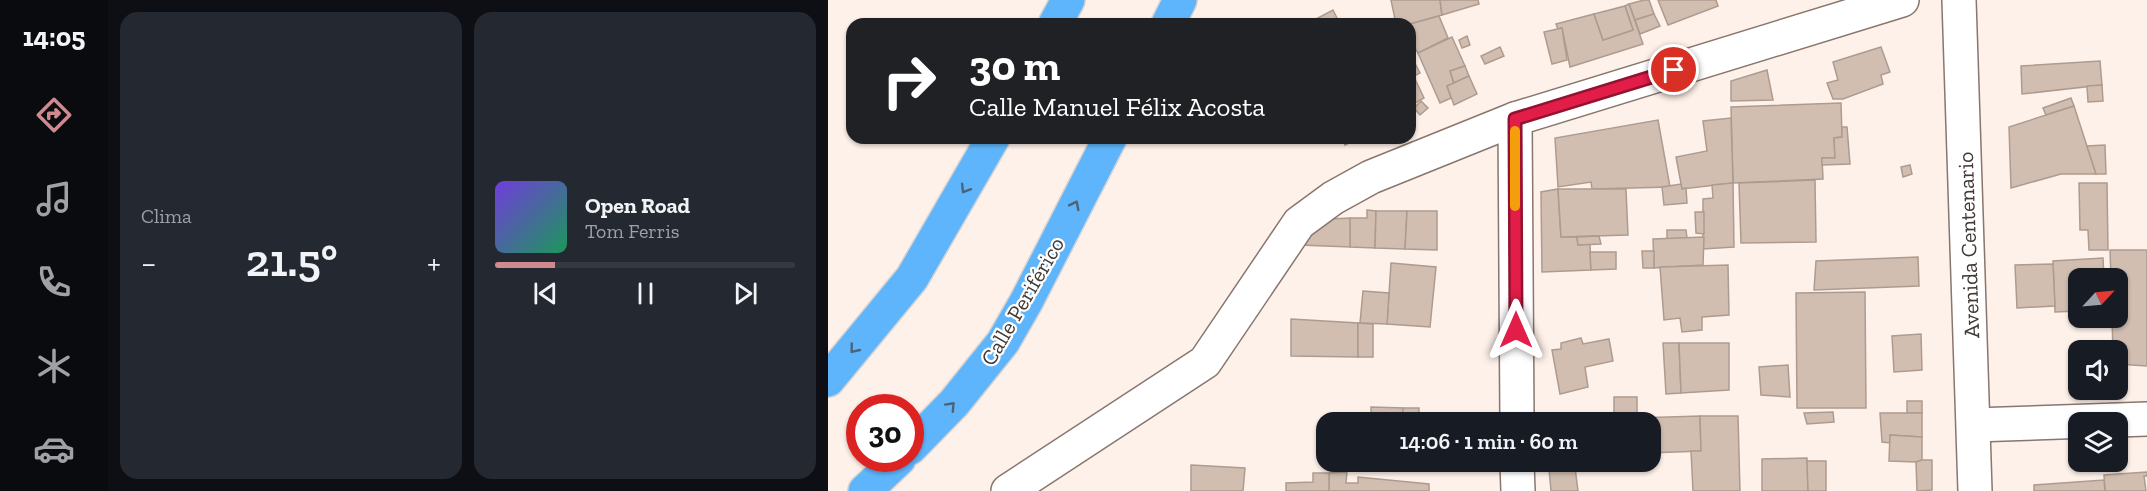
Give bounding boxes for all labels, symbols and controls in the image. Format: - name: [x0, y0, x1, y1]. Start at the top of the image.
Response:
- text: 14:05: [23, 21, 85, 53]
- text: 30 m: [969, 40, 1060, 91]
- icon: right: [870, 42, 948, 120]
- pin: [1648, 44, 1699, 95]
- icon: arrive: [1657, 53, 1690, 86]
- text: Calle Manuel Félix Acosta: [969, 91, 1265, 123]
- icon: directions: [33, 94, 75, 136]
- street label: Avenida Centenario: [1952, 151, 1985, 339]
- icon: music: [33, 178, 75, 220]
- one-way arrow: [960, 183, 972, 193]
- text: Open Road: [585, 192, 690, 219]
- one-way arrow: [1068, 201, 1079, 211]
- text: Clima: [141, 204, 192, 228]
- text: Tom Ferris: [585, 219, 680, 243]
- street label: Calle Periférico: [975, 232, 1070, 370]
- text: 21.5°: [246, 234, 338, 288]
- text: −: [141, 243, 156, 282]
- text: +: [427, 243, 441, 282]
- icon: phone: [33, 261, 75, 303]
- north arrow: [2068, 268, 2128, 328]
- map controls: [2068, 268, 2128, 472]
- icon: previous: [529, 277, 562, 310]
- icon: pause: [629, 277, 662, 310]
- icon: next: [729, 277, 762, 310]
- position arrow: [1484, 298, 1548, 362]
- button: sound: [2068, 340, 2128, 400]
- one-way arrow: [851, 342, 862, 353]
- icon: climate: [33, 345, 75, 387]
- speed limit sign: 30: [846, 394, 924, 472]
- one-way arrow: [944, 402, 955, 413]
- button: layers: [2068, 412, 2128, 472]
- icon: car: [33, 428, 75, 470]
- text: 14:06 · 1 min · 60 m: [1399, 428, 1578, 455]

